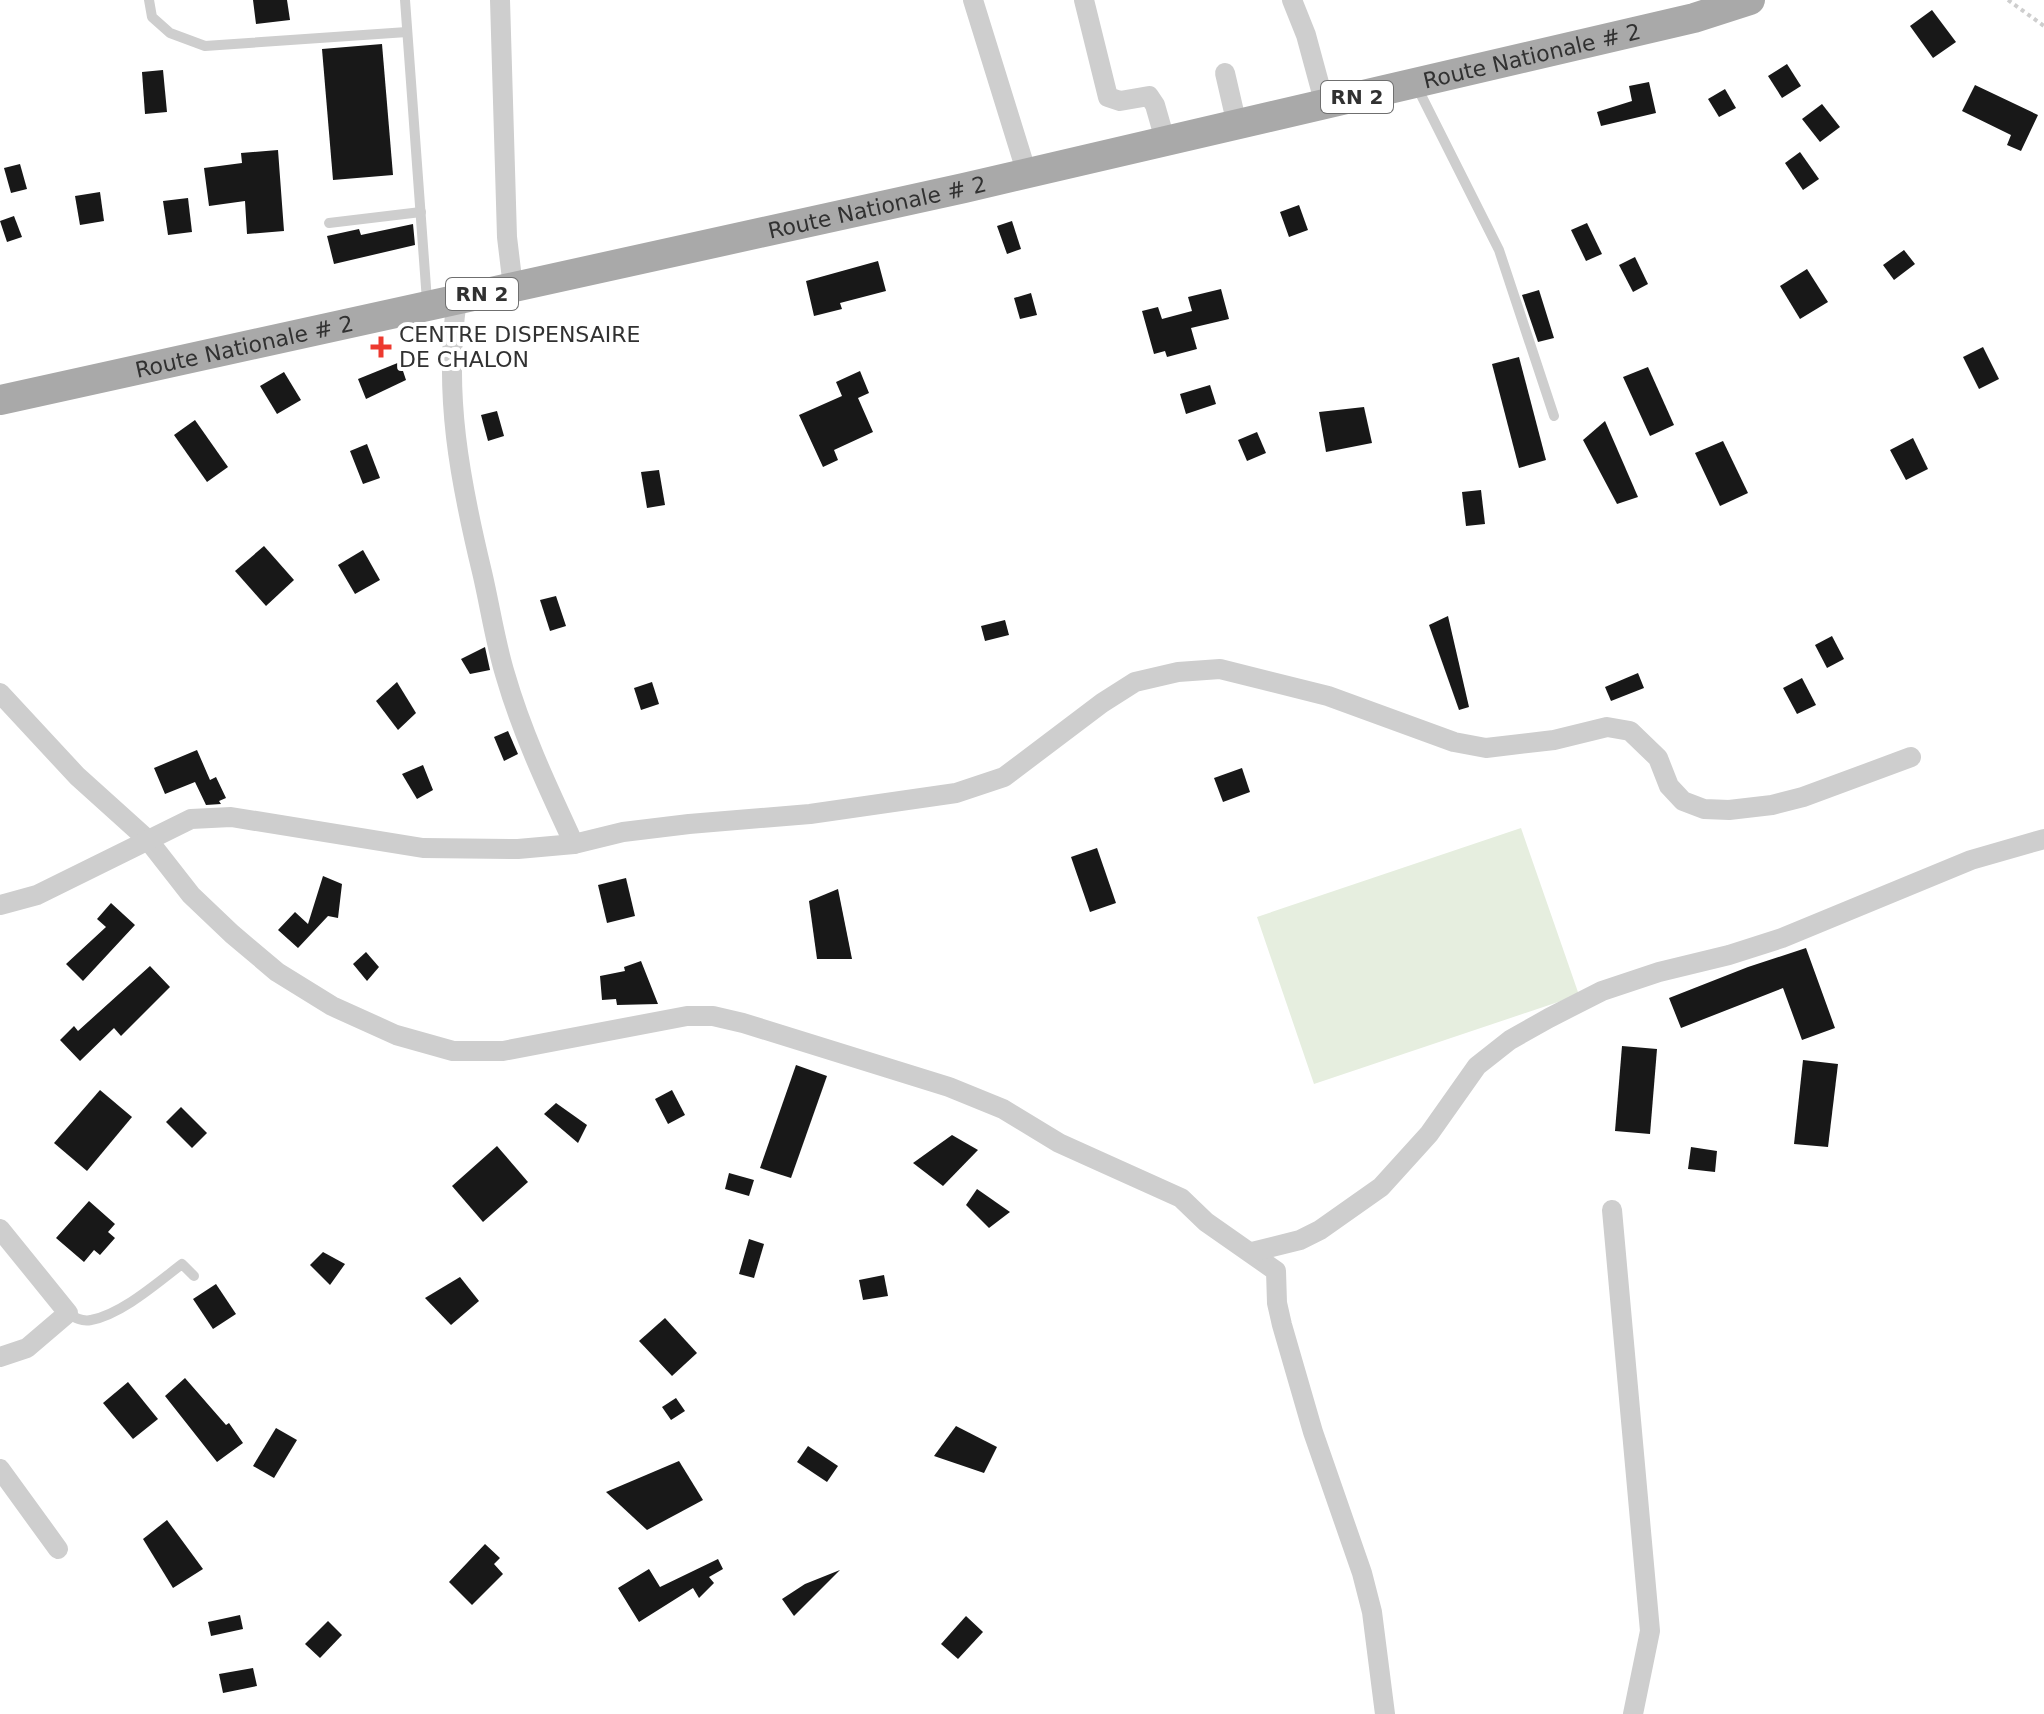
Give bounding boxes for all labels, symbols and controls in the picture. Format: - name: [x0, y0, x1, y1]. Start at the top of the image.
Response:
- street label: Route Nationale # 2: [1421, 18, 1643, 93]
- road number: RN 2: [1321, 81, 1393, 113]
- street label: Route Nationale # 2: [766, 171, 989, 243]
- road number: RN 2: [446, 278, 518, 310]
- street label: Route Nationale # 2: [133, 310, 356, 382]
- place label: CENTRE DISPENSAIRE DE CHALON: [399, 322, 640, 372]
- marker: CENTRE DISPENSAIRE DE CHALON: [370, 336, 392, 358]

